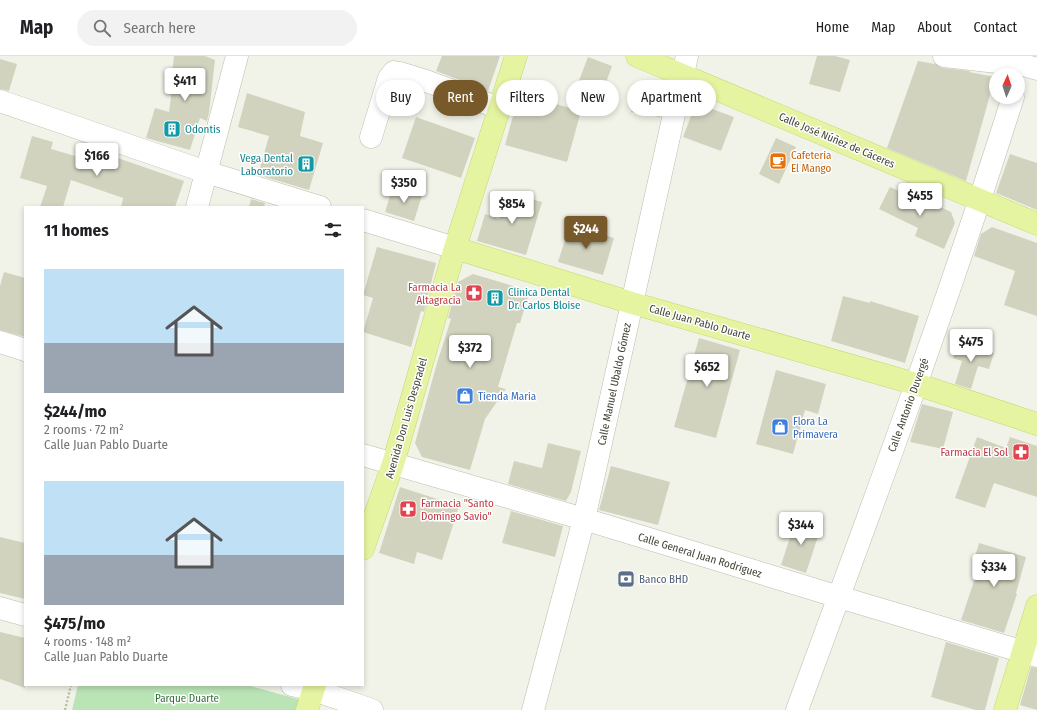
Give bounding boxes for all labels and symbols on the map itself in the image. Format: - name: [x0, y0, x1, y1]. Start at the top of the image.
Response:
- pin: $411: [161, 68, 209, 102]
- north arrow: [989, 68, 1025, 104]
- street label: Calle José Núñez de Cáceres: [777, 110, 897, 171]
- building icon: Odontis: [162, 119, 182, 139]
- place label: Odontis: [185, 123, 221, 136]
- pin: $166: [73, 143, 121, 177]
- place label: Cafeteria El Mango: [791, 149, 832, 175]
- cafe icon: Cafeteria El Mango: [768, 151, 788, 171]
- place label: Vega Dental Laboratorio: [240, 152, 293, 178]
- building icon: Vega Dental Laboratorio: [296, 154, 316, 174]
- pin: $350: [380, 170, 428, 204]
- pin: $455: [896, 183, 944, 217]
- pin: $854: [488, 191, 536, 225]
- pin: $244: [562, 216, 610, 250]
- place label: Farmacia La Altagracia: [408, 281, 461, 307]
- pharmacy icon: Farmacia La Altagracia: [464, 283, 484, 303]
- place label: Clinica Dental Dr. Carlos Bloise: [508, 286, 580, 312]
- building icon: Clinica Dental Dr. Carlos Bloise: [485, 288, 505, 308]
- street label: Calle Juan Pablo Duarte: [648, 302, 752, 343]
- street label: Calle Manuel Ubaldo Gómez: [595, 321, 634, 447]
- pin: $475: [947, 329, 995, 363]
- pin: $372: [446, 335, 494, 369]
- pin: $652: [683, 354, 731, 388]
- street label: Avenida Don Luis Despradel: [383, 356, 430, 480]
- street label: Calle Antonio Duvergé: [885, 357, 931, 454]
- shop icon: Tienda Maria: [455, 386, 475, 406]
- place label: Tienda Maria: [478, 390, 536, 403]
- place label: Flora La Primavera: [793, 415, 838, 441]
- shop icon: Flora La Primavera: [770, 417, 790, 437]
- pharmacy icon: Farmacia El Sol: [1011, 442, 1031, 462]
- place label: Farmacia El Sol: [941, 446, 1008, 459]
- place label: Farmacia "Santo Domingo Savio": [421, 497, 494, 523]
- pharmacy icon: Farmacia "Santo Domingo Savio": [398, 499, 418, 519]
- pin: $344: [777, 512, 825, 546]
- street label: Calle General Juan Rodríguez: [636, 530, 764, 581]
- pin: $334: [970, 554, 1018, 588]
- bank icon: Banco BHD: [616, 569, 636, 589]
- place label: Banco BHD: [639, 573, 688, 586]
- park label: Parque Duarte: [155, 692, 219, 705]

